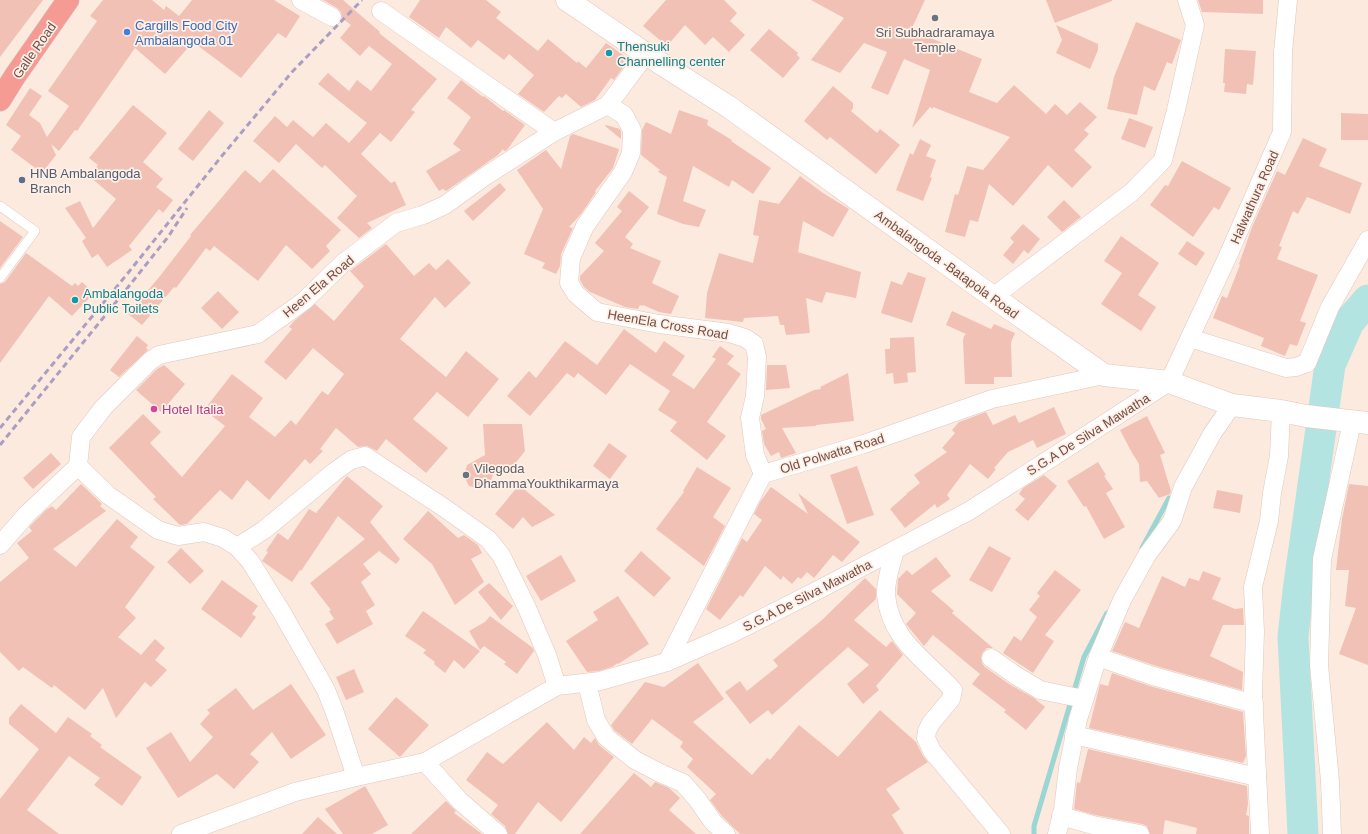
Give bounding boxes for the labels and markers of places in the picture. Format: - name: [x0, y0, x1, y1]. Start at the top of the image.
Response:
- marker: Sri Subhadraramaya Temple: [930, 13, 940, 23]
- place label: Cargills Food City Ambalangoda 01: [135, 18, 238, 48]
- place label: Sri Subhadraramaya Temple: [875, 25, 995, 55]
- marker: Cargills Food City Ambalangoda 01: [122, 27, 132, 37]
- place label: Thensuki Channelling center: [617, 39, 726, 69]
- marker: Thensuki Channelling center: [604, 48, 614, 58]
- place label: HNB Ambalangoda Branch: [30, 166, 141, 196]
- marker: HNB Ambalangoda Branch: [17, 175, 27, 185]
- place label: Ambalangoda Public Toilets: [83, 286, 164, 316]
- marker: Ambalangoda Public Toilets: [70, 295, 80, 305]
- place label: Hotel Italia: [162, 402, 224, 417]
- marker: Hotel Italia: [149, 404, 159, 414]
- place label: Vilegoda DhammaYoukthikarmaya: [474, 461, 620, 491]
- marker: Vilegoda DhammaYoukthikarmaya: [461, 470, 471, 480]

